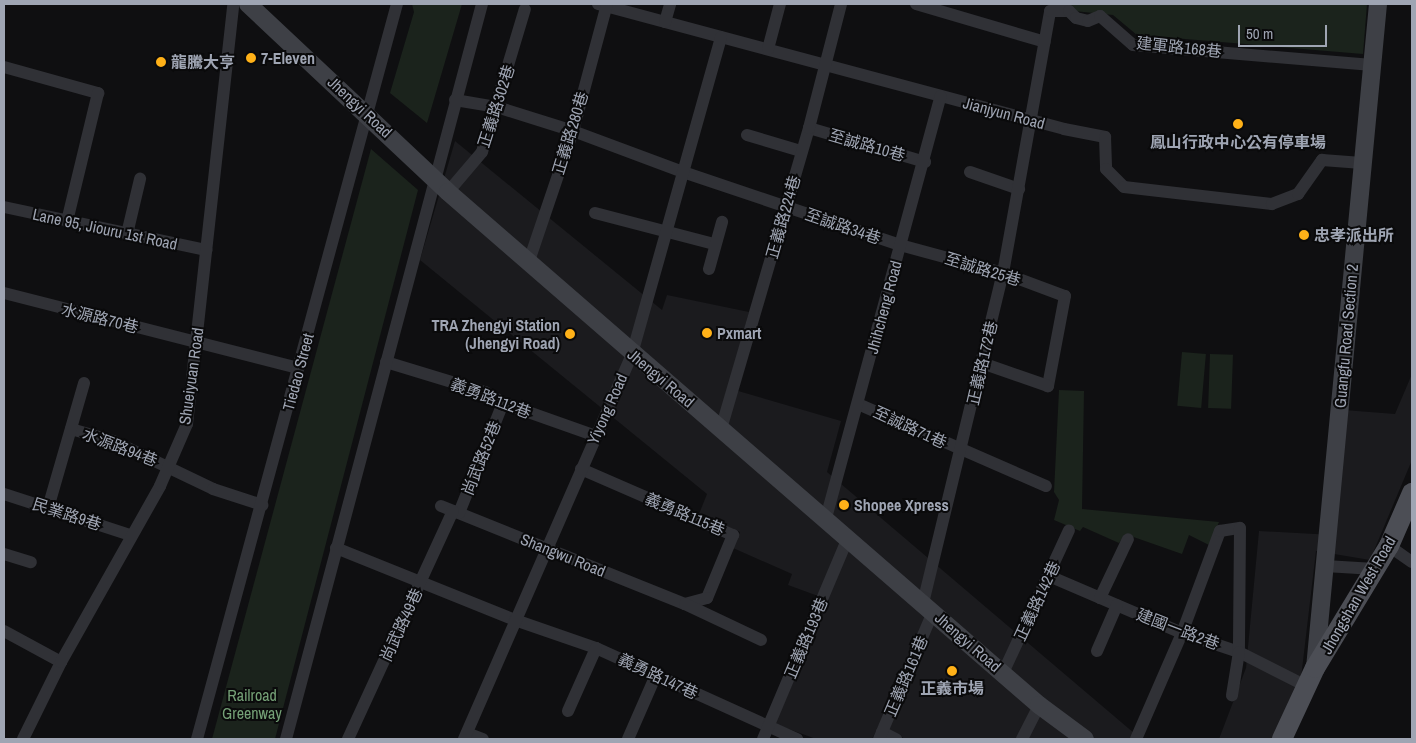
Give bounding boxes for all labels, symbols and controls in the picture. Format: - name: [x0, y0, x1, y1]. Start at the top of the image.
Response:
- scale bar: [1241, 15, 1330, 47]
- text: 50 m: [1246, 23, 1273, 44]
- street label: 建軍路168巷: [1135, 33, 1223, 61]
- place label: 7-Eleven: [261, 48, 315, 68]
- place label: 龍騰大亨: [171, 52, 235, 72]
- marker: 7-Eleven: [245, 52, 257, 64]
- marker: 龍騰大亨: [155, 56, 167, 68]
- street label: 正義路302巷: [474, 62, 518, 150]
- street label: Jhengyi Road: [324, 72, 396, 142]
- street label: 正義路280巷: [548, 89, 592, 177]
- street label: Jianjyun Road: [961, 93, 1047, 133]
- marker: 鳳山行政中心公有停車場: [1232, 118, 1244, 130]
- street label: 至誠路10巷: [827, 125, 907, 165]
- place label: 鳳山行政中心公有停車場: [1150, 132, 1326, 152]
- street label: 正義路224巷: [762, 173, 804, 261]
- street label: Lane 95, Jiouru 1st Road: [31, 204, 179, 254]
- street label: 至誠路34巷: [803, 204, 883, 248]
- place label: 忠孝派出所: [1314, 225, 1394, 245]
- marker: 忠孝派出所: [1298, 229, 1310, 241]
- street label: 至誠路25巷: [943, 248, 1023, 290]
- street label: Jhihcheng Road: [862, 258, 906, 356]
- street label: Guangfu Road Section 2: [1330, 263, 1362, 409]
- street label: 水源路70巷: [60, 299, 140, 337]
- place label: TRA Zhengyi Station (Jhengyi Road): [431, 315, 560, 353]
- street label: 正義路172巷: [963, 319, 1001, 407]
- place label: Pxmart: [717, 323, 761, 343]
- street label: Shueiyuan Road: [175, 326, 207, 426]
- marker: Pxmart: [701, 327, 713, 339]
- marker: TRA Zhengyi Station (Jhengyi Road): [564, 328, 576, 340]
- street label: Tiedao Street: [278, 331, 318, 413]
- street label: Jhengyi Road: [624, 345, 698, 411]
- street label: Yiyong Road: [583, 371, 631, 447]
- street label: 義勇路112巷: [448, 374, 534, 422]
- street label: 至誠路71巷: [870, 402, 950, 452]
- street label: 尚武路52巷: [457, 418, 505, 498]
- street label: 水源路94巷: [80, 424, 160, 470]
- street label: 義勇路115巷: [642, 489, 728, 539]
- street label: 民業路9巷: [30, 494, 104, 534]
- place label: Shopee Xpress: [854, 495, 949, 515]
- marker: Shopee Xpress: [838, 499, 850, 511]
- street label: Shangwu Road: [518, 529, 608, 581]
- street label: Jhongshan West Road: [1317, 533, 1399, 657]
- street label: 正義路142巷: [1010, 558, 1064, 644]
- street label: 尚武路49巷: [376, 585, 426, 665]
- street label: 正義路193巷: [780, 595, 832, 681]
- street label: 建國一路2巷: [1134, 604, 1222, 654]
- street label: Jhengyi Road: [931, 608, 1005, 676]
- street label: 正義路161巷: [880, 633, 932, 719]
- street label: 義勇路147巷: [615, 649, 701, 703]
- marker: 正義市場: [946, 665, 958, 677]
- place label: 正義市場: [920, 678, 984, 698]
- park label: Railroad Greenway: [222, 685, 282, 723]

